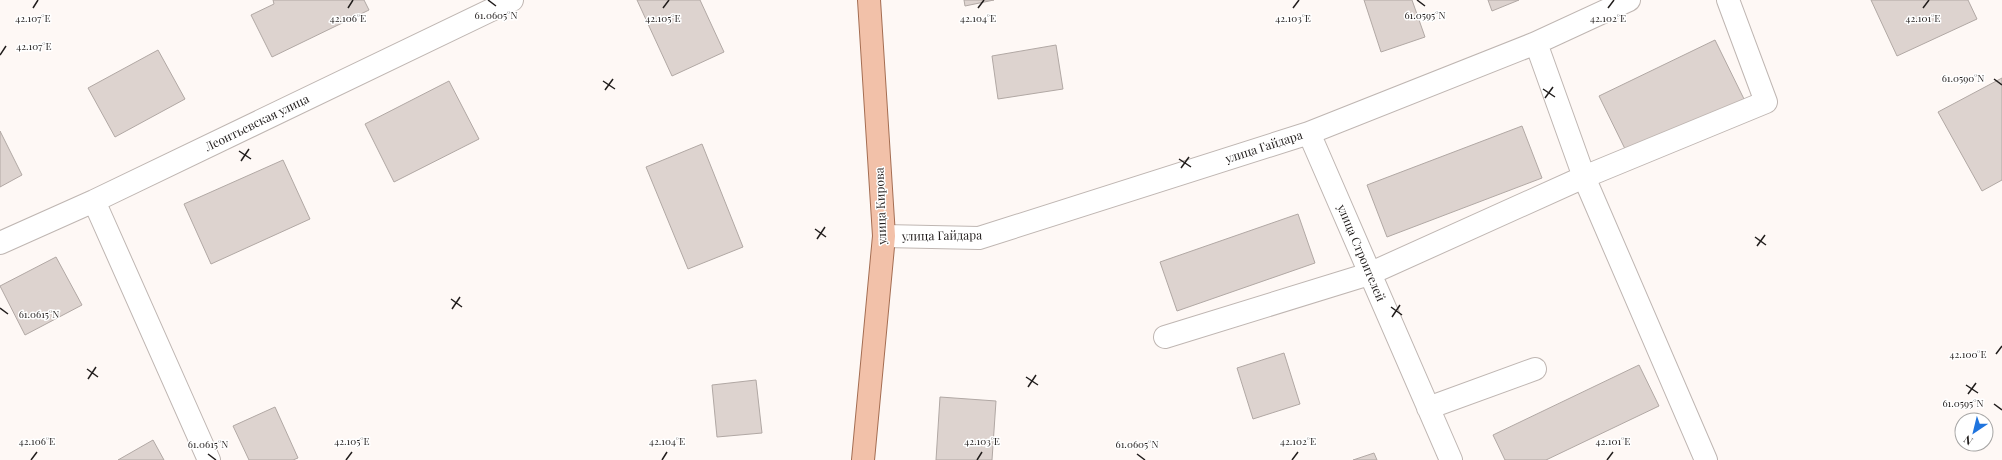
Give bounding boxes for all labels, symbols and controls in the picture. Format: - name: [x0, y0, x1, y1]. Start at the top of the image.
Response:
- text: 61.0605°N: [475, 8, 518, 22]
- text: 61.0595°N: [1404, 8, 1446, 22]
- text: 42.107°E: [15, 11, 51, 25]
- text: 42.106°E: [330, 11, 366, 25]
- text: 42.105°E: [645, 11, 681, 25]
- text: 42.104°E: [960, 11, 996, 25]
- text: 42.103°E: [1275, 11, 1311, 25]
- text: 42.102°E: [1590, 11, 1626, 25]
- text: 42.101°E: [1906, 11, 1940, 25]
- text: 42.107°E: [16, 39, 52, 53]
- text: 61.0590°N: [1942, 71, 1984, 85]
- street label: Леонтьевская улица: [201, 90, 311, 155]
- street label: улица Гайдара: [1222, 126, 1304, 166]
- street label: улица Кирова: [871, 167, 889, 246]
- street label: улица Строителей: [1334, 201, 1390, 304]
- street label: улица Гайдара: [901, 226, 982, 244]
- text: 61.0615°N: [19, 307, 59, 321]
- text: 42.100°E: [1949, 347, 1987, 361]
- text: 61.0595°N: [1942, 396, 1984, 410]
- north arrow: [1954, 412, 1994, 452]
- text: N: [1960, 432, 1976, 449]
- text: 42.106°E: [19, 434, 55, 448]
- text: 42.105°E: [334, 434, 370, 448]
- text: 42.104°E: [649, 434, 685, 448]
- text: 42.103°E: [964, 434, 1000, 448]
- text: 42.102°E: [1280, 434, 1316, 448]
- text: 42.101°E: [1596, 434, 1630, 448]
- text: 61.0615°N: [188, 437, 228, 451]
- text: 61.0605°N: [1116, 437, 1159, 451]

